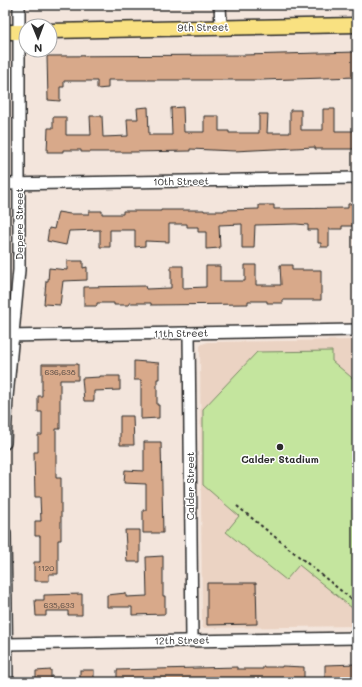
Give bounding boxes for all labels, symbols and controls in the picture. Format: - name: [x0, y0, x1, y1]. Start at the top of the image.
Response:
- north arrow: [18, 18, 58, 58]
- street label: 9th Street: [177, 20, 229, 34]
- text: N: [34, 41, 42, 56]
- street label: 10th Street: [153, 174, 209, 188]
- street label: Depere Street: [12, 188, 26, 260]
- street label: 11th Street: [154, 326, 208, 340]
- house number: 636,638: [44, 367, 76, 377]
- marker: Calder Stadium: [275, 442, 285, 452]
- street label: Calder Street: [183, 452, 197, 520]
- place label: Calder Stadium: [241, 452, 319, 466]
- house number: 1120: [38, 563, 54, 573]
- house number: 635,633: [44, 600, 75, 610]
- street label: 12th Street: [154, 633, 210, 647]

